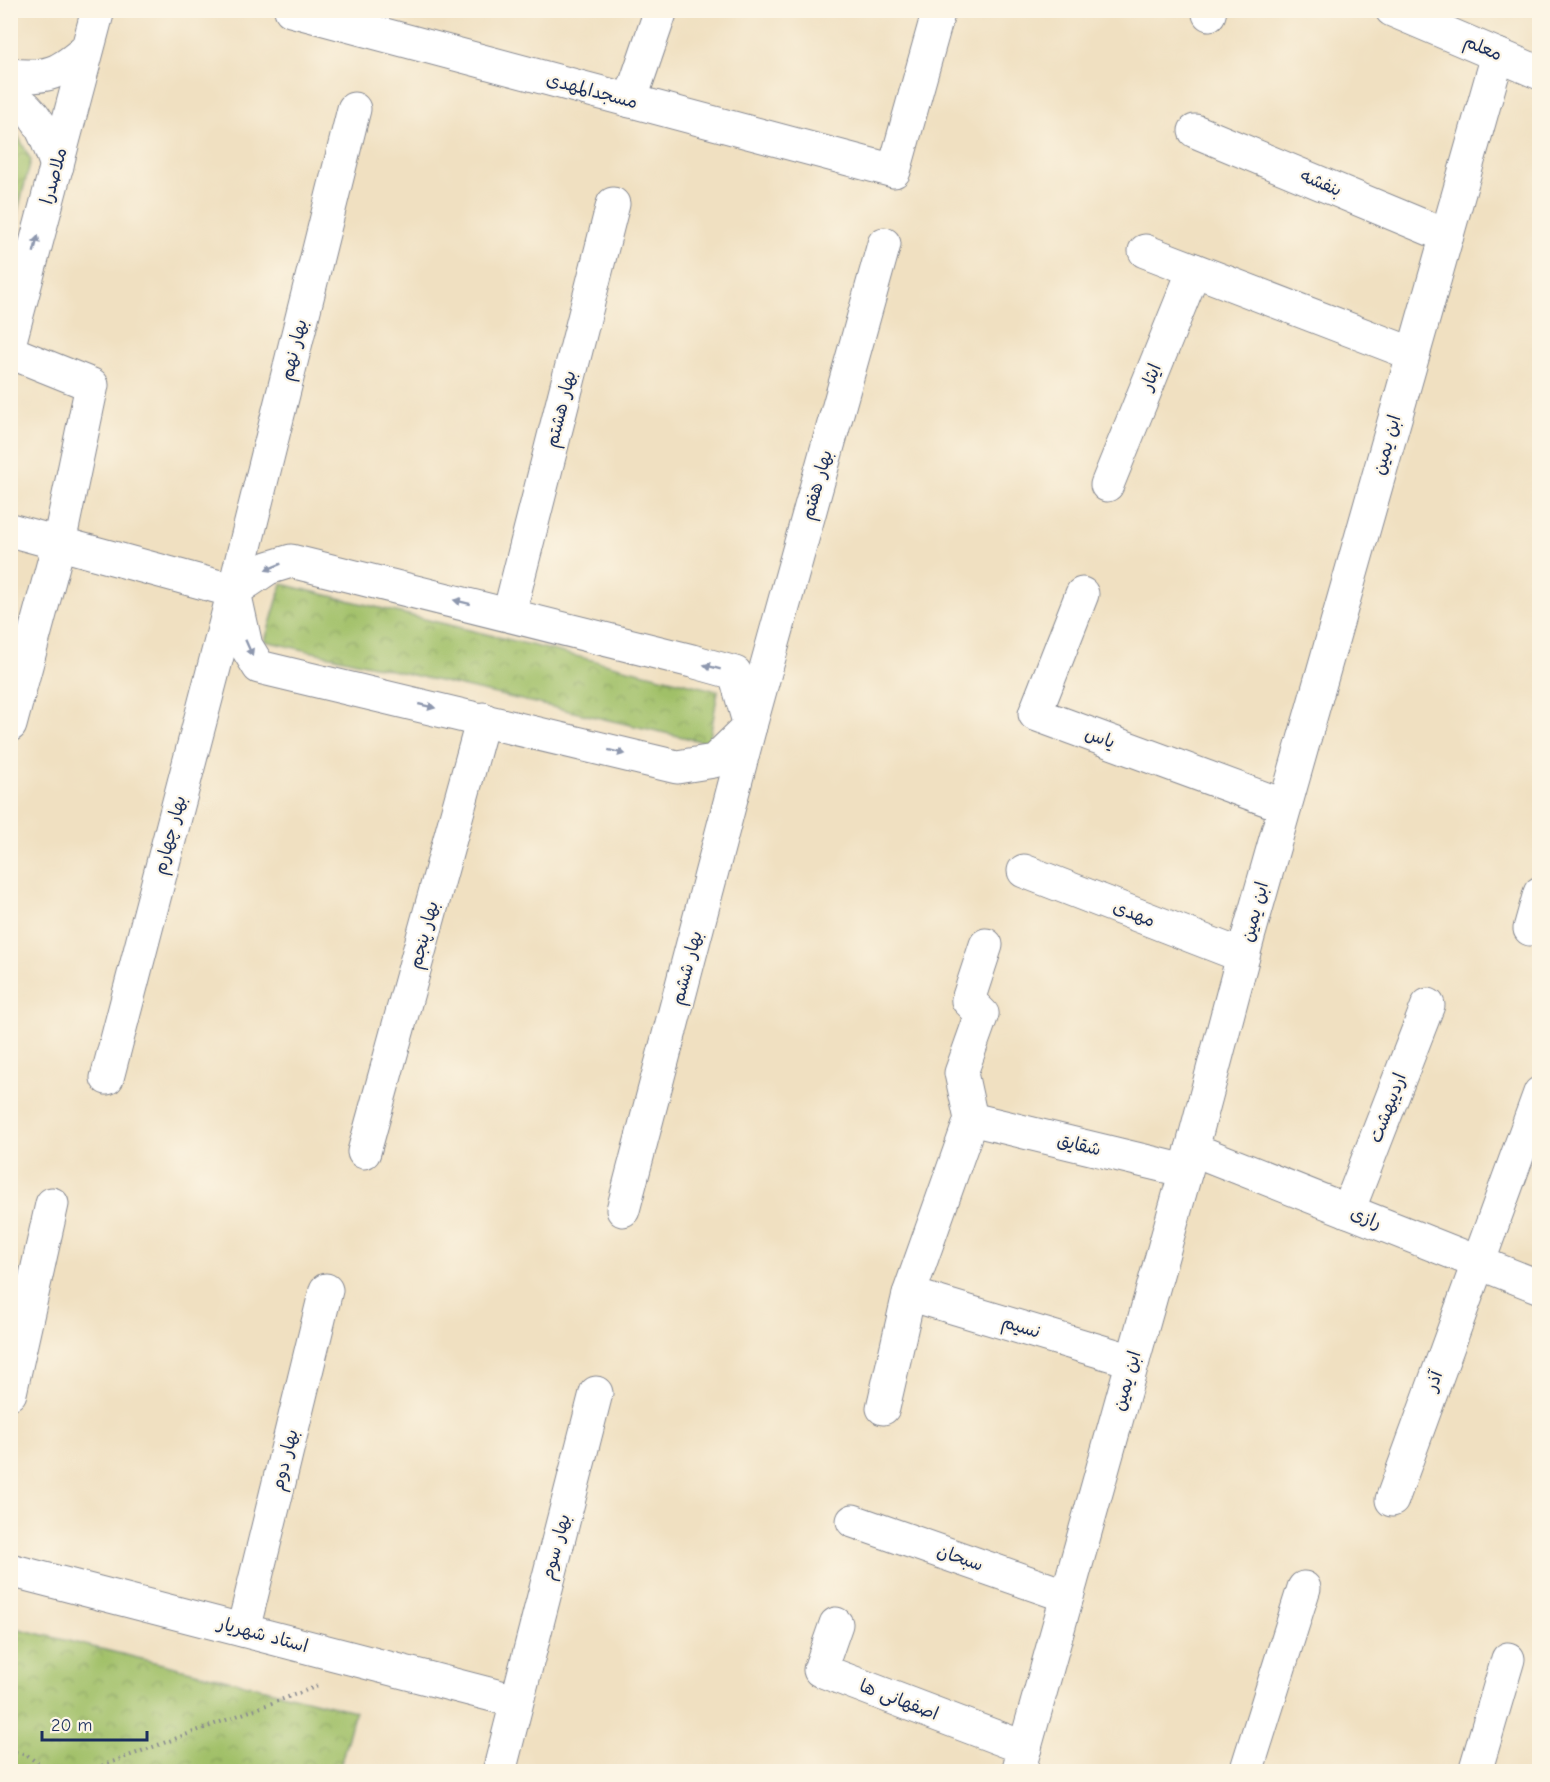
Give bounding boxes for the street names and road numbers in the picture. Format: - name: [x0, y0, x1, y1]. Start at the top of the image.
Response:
- street label: معلم: [1460, 31, 1505, 68]
- street label: مسجدالمهدی: [544, 69, 640, 113]
- street label: ملاصدرا: [36, 145, 72, 207]
- street label: بنفشه: [1297, 165, 1345, 201]
- street label: بهار نهم: [276, 317, 315, 384]
- street label: ایثار: [1135, 361, 1166, 395]
- street label: بهار هشتم: [541, 368, 584, 451]
- street label: ابن یمین: [1368, 413, 1406, 477]
- street label: بهار هفتم: [797, 448, 840, 523]
- street label: یاس: [1082, 723, 1118, 753]
- street label: بهار چهارم: [149, 793, 194, 878]
- street label: ابن یمین: [1237, 880, 1273, 944]
- street label: مهدی: [1110, 896, 1158, 932]
- street label: بهار پنجم: [405, 899, 446, 972]
- street label: بهار ششم: [667, 929, 710, 1008]
- street label: اردیبهشت: [1365, 1070, 1411, 1146]
- street label: شقایق: [1055, 1129, 1103, 1161]
- street label: رازی: [1347, 1202, 1385, 1234]
- street label: نسیم: [998, 1311, 1043, 1346]
- street label: ابن یمین: [1108, 1349, 1146, 1413]
- street label: آذر: [1420, 1367, 1448, 1396]
- street label: بهار دوم: [267, 1427, 306, 1494]
- street label: بهار سوم: [537, 1512, 578, 1583]
- street label: سبحان: [934, 1540, 986, 1576]
- street label: استاد شهریار: [214, 1612, 310, 1657]
- street label: اصفهانی ها: [857, 1675, 941, 1725]

